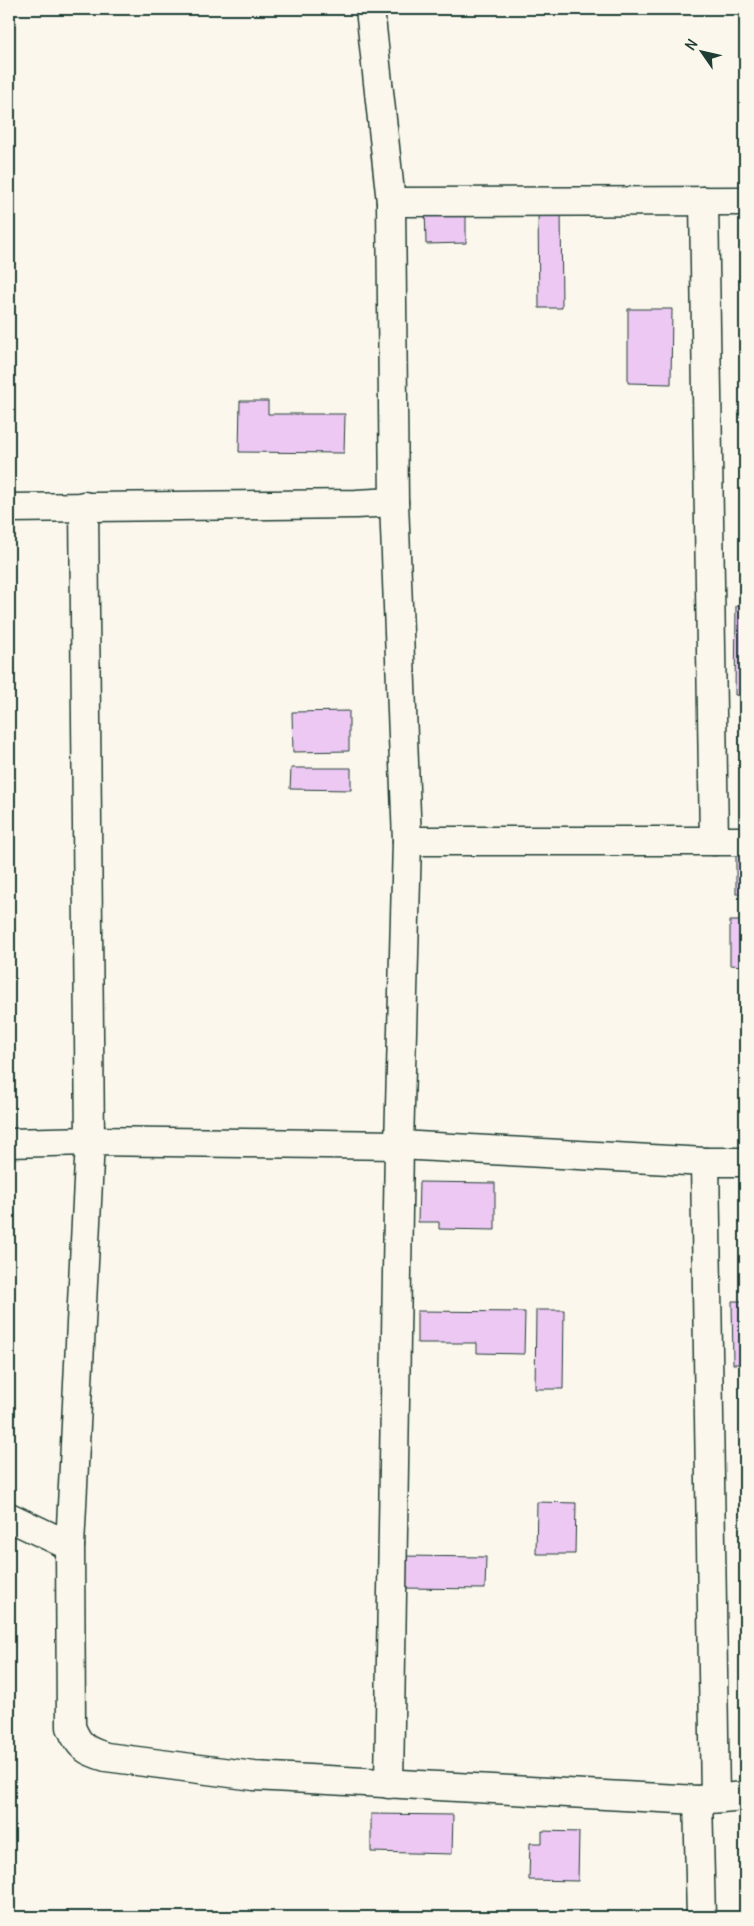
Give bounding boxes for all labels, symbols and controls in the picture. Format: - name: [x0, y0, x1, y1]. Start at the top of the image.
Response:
- north arrow: [676, 28, 726, 78]
- text: N: [681, 36, 701, 54]

